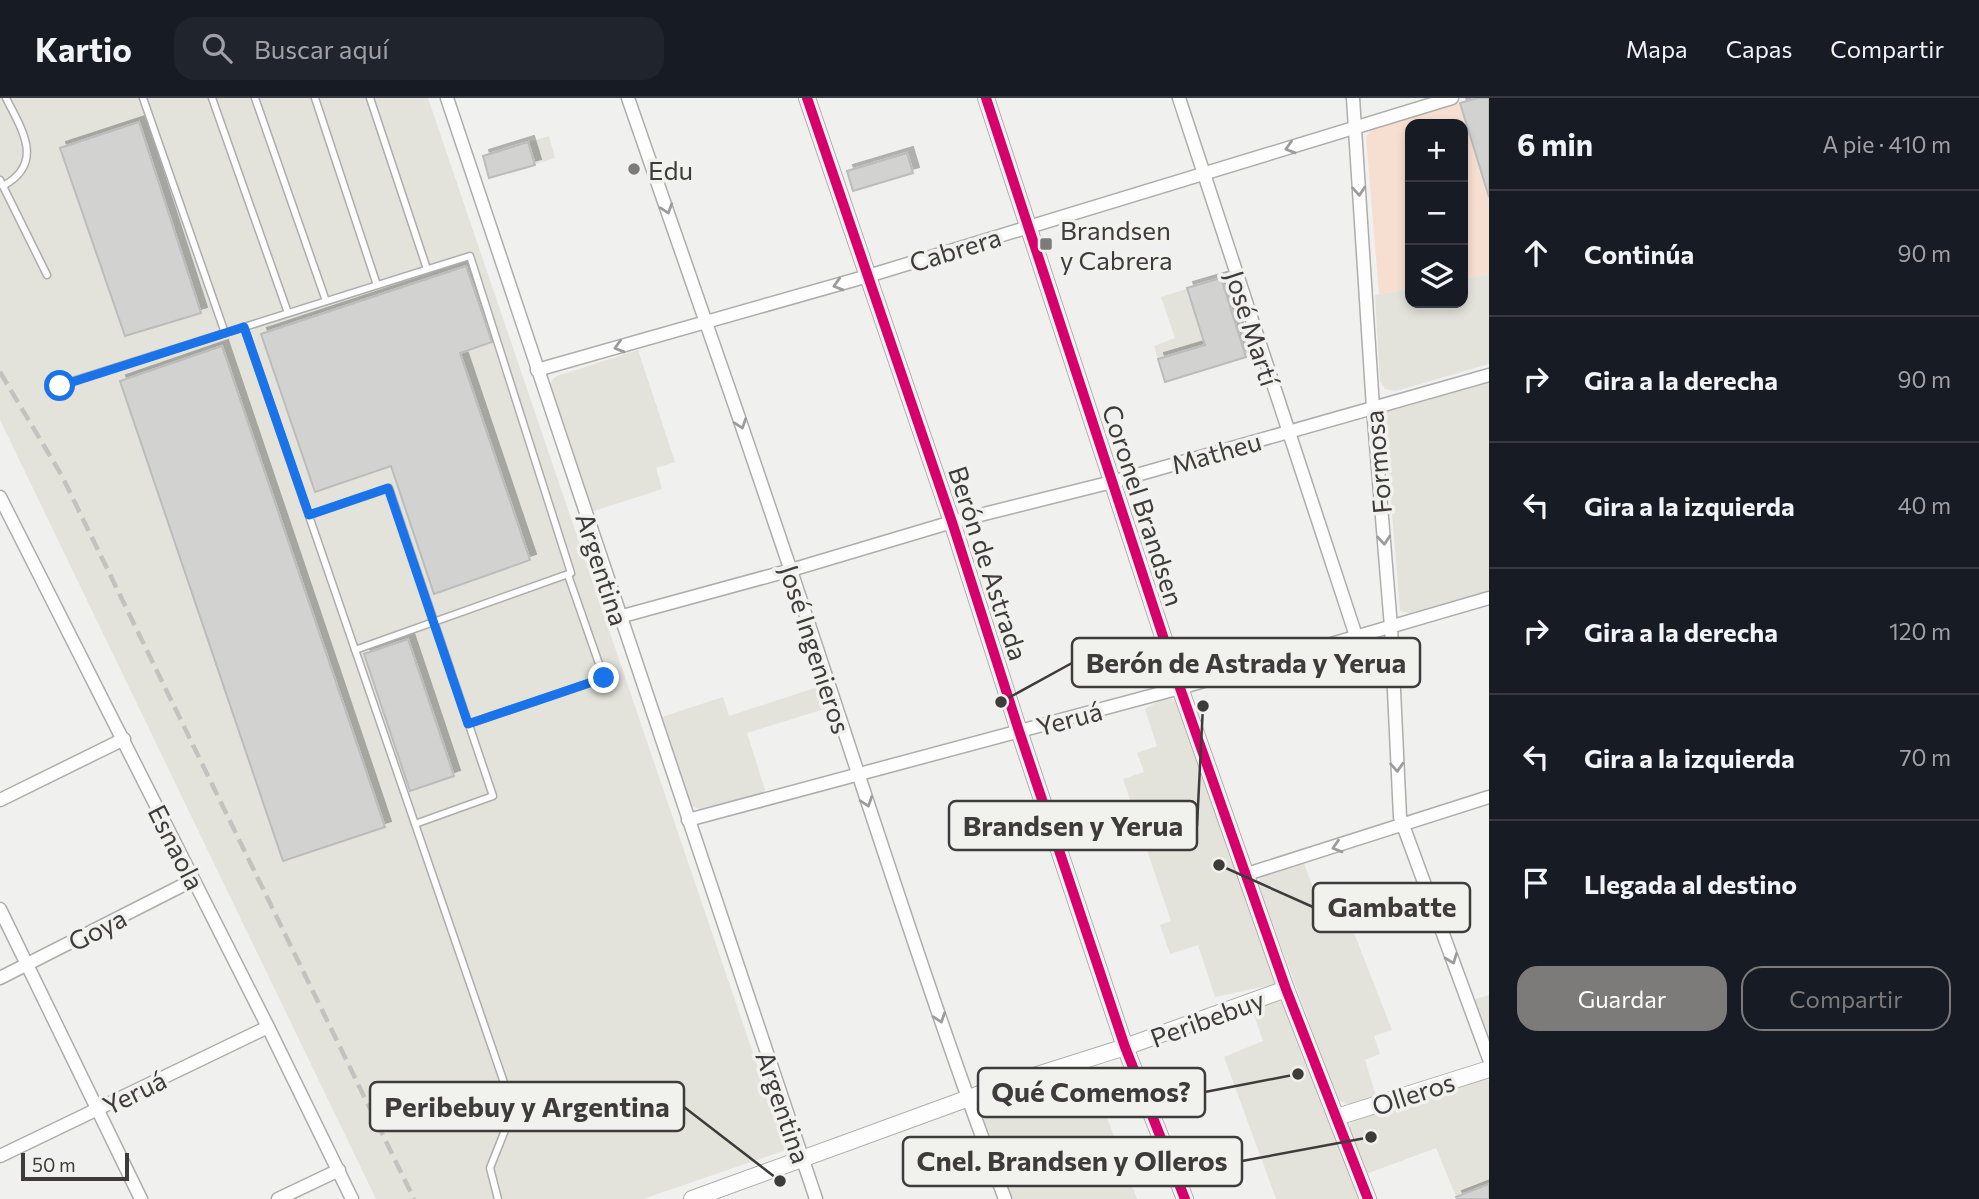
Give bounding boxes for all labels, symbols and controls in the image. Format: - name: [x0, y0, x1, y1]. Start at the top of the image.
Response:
- search box: [174, 17, 664, 80]
- text: Kartio: [35, 28, 132, 69]
- icon: search: [198, 29, 236, 67]
- text: Buscar aquí: [254, 33, 389, 64]
- text: Mapa: [1626, 34, 1688, 63]
- text: Capas: [1726, 34, 1792, 63]
- text: Compartir: [1830, 34, 1944, 63]
- map controls: [1405, 119, 1468, 308]
- button: +: [1405, 119, 1468, 182]
- text: 6 min: [1517, 125, 1593, 162]
- text: A pie · 410 m: [1822, 130, 1951, 158]
- one-way arrow: [1284, 139, 1296, 154]
- place label: Edu: [648, 154, 693, 185]
- marker: Edu: [626, 161, 642, 177]
- button: −: [1405, 182, 1468, 245]
- one-way arrow: [1352, 185, 1367, 196]
- one-way arrow: [659, 202, 673, 214]
- place label: Brandsen y Cabrera: [1060, 214, 1173, 275]
- street label: Cabrera: [905, 220, 1005, 278]
- icon: ahead: [1517, 234, 1555, 272]
- marker: Brandsen y Cabrera: [1038, 236, 1054, 252]
- text: Continúa: [1584, 238, 1694, 269]
- text: 90 m: [1898, 239, 1951, 267]
- button: layers: [1405, 245, 1468, 308]
- street label: José Martí: [1220, 266, 1287, 391]
- one-way arrow: [832, 276, 844, 291]
- one-way arrow: [613, 338, 625, 353]
- icon: right: [1517, 360, 1555, 398]
- text: Gira a la derecha: [1584, 364, 1778, 395]
- text: 90 m: [1898, 365, 1951, 393]
- route start: [44, 370, 75, 401]
- street label: Coronel Brandsen: [1097, 400, 1191, 610]
- street label: Formosa: [1357, 409, 1397, 515]
- one-way arrow: [733, 417, 747, 429]
- street label: Matheu: [1167, 424, 1265, 480]
- street label: Berón de Astrada: [943, 462, 1035, 664]
- icon: left: [1517, 486, 1555, 524]
- text: Gira a la izquierda: [1584, 490, 1795, 521]
- text: 40 m: [1898, 491, 1951, 519]
- street label: Argentina: [570, 509, 636, 629]
- one-way arrow: [1376, 534, 1391, 545]
- street label: José Ingenieros: [774, 561, 858, 737]
- icon: right: [1517, 612, 1555, 650]
- text: Gira a la derecha: [1584, 616, 1778, 647]
- text: 120 m: [1889, 617, 1951, 645]
- callout: Berón de Astrada y Yerua: [1072, 638, 1420, 687]
- text: Berón de Astrada y Yerua: [1086, 645, 1406, 679]
- route end: [588, 662, 619, 693]
- street label: Yeruá: [1033, 694, 1105, 742]
- icon: left: [1517, 738, 1555, 776]
- text: Gira a la izquierda: [1584, 742, 1795, 773]
- text: 70 m: [1899, 743, 1951, 771]
- one-way arrow: [1390, 762, 1405, 773]
- one-way arrow: [859, 796, 873, 808]
- street label: Esnaola: [142, 799, 212, 895]
- callout: Brandsen y Yerua: [949, 801, 1197, 850]
- text: Brandsen y Yerua: [963, 808, 1183, 842]
- one-way arrow: [1331, 838, 1343, 853]
- icon: arrive: [1517, 864, 1555, 902]
- text: Llegada al destino: [1584, 868, 1797, 899]
- callout: Gambatte: [1313, 883, 1470, 932]
- text: Gambatte: [1327, 889, 1457, 923]
- street label: Goya: [63, 901, 131, 957]
- one-way arrow: [1443, 953, 1457, 965]
- button: Guardar: [1517, 966, 1727, 1031]
- button: Compartir: [1741, 966, 1951, 1031]
- street label: Peribebuy: [1146, 983, 1268, 1053]
- one-way arrow: [932, 1011, 946, 1023]
- street label: Argentina: [750, 1047, 818, 1167]
- street label: Yeruá: [97, 1063, 171, 1121]
- street label: Olleros: [1368, 1065, 1458, 1121]
- callout: Qué Comemos?: [978, 1068, 1205, 1117]
- text: Qué Comemos?: [991, 1074, 1191, 1108]
- callout: Peribebuy y Argentina: [370, 1082, 684, 1131]
- text: Peribebuy y Argentina: [384, 1089, 670, 1123]
- callout: Cnel. Brandsen y Olleros: [903, 1137, 1242, 1186]
- text: Cnel. Brandsen y Olleros: [916, 1143, 1228, 1177]
- scale bar: [21, 1150, 130, 1182]
- text: 50 m: [32, 1153, 76, 1176]

